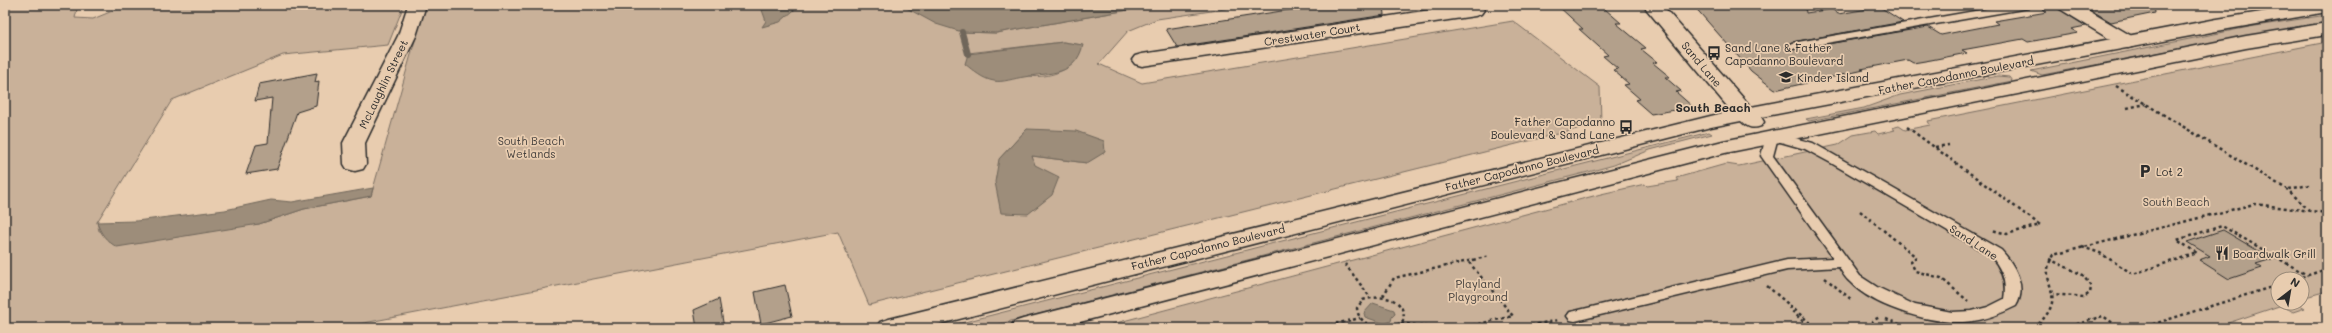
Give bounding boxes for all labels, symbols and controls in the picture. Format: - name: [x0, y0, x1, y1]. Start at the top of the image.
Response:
- street label: Crestwater Court: [1263, 19, 1361, 49]
- street label: McLaughlin Street: [355, 37, 411, 131]
- street label: Sand Lane: [1679, 38, 1726, 90]
- place label: Sand Lane & Father Capodanno Boulevard: [1725, 40, 1843, 68]
- bus stop icon: Sand Lane & Father Capodanno Boulevard: [1706, 45, 1722, 61]
- street label: Father Capodanno Boulevard: [1877, 53, 2035, 97]
- school or university icon: Kinder Island: [1778, 69, 1794, 85]
- place label: Kinder Island: [1797, 70, 1869, 85]
- district label: South Beach: [1675, 99, 1751, 115]
- place label: Father Capodanno Boulevard & Sand Lane: [1491, 114, 1615, 142]
- bus stop icon: Father Capodanno Boulevard & Sand Lane: [1618, 119, 1634, 135]
- park label: South Beach Wetlands: [498, 133, 564, 161]
- street label: Father Capodanno Boulevard: [1443, 142, 1601, 194]
- parking icon: Lot 2: [2137, 163, 2153, 179]
- place label: Lot 2: [2156, 164, 2183, 179]
- park label: South Beach: [2143, 194, 2209, 209]
- street label: Father Capodanno Boulevard: [1129, 221, 1287, 273]
- street label: Sand Lane: [1947, 221, 2001, 263]
- restaurant icon: Boardwalk Grill: [2214, 245, 2230, 261]
- place label: Boardwalk Grill: [2233, 246, 2316, 261]
- north arrow: [2270, 271, 2310, 311]
- text: N: [2288, 273, 2303, 291]
- park label: Playland Playground: [1448, 276, 1508, 304]

